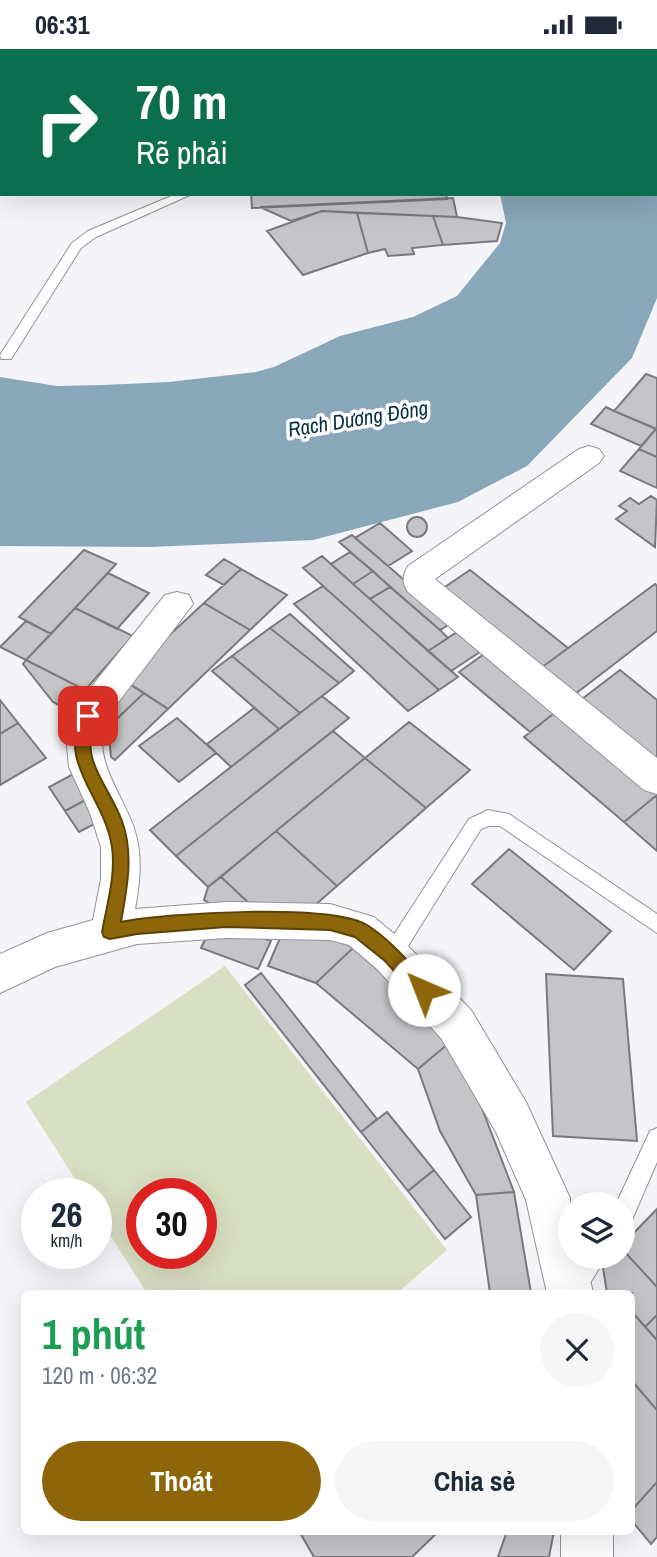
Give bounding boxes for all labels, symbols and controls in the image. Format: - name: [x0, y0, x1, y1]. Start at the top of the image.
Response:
- text: 06:31: [35, 7, 90, 42]
- text: 70 m: [136, 68, 228, 134]
- icon: right: [21, 77, 112, 168]
- text: Rẽ phải: [136, 131, 228, 174]
- water label: Rạch Dương Đông: [286, 393, 431, 444]
- pin: [58, 686, 118, 746]
- icon: arrive: [69, 697, 107, 735]
- position arrow: [387, 953, 461, 1027]
- speed limit sign: 30: [126, 1178, 217, 1269]
- text: 26: [51, 1191, 82, 1238]
- map controls: [558, 1192, 635, 1269]
- button: layers: [558, 1192, 635, 1269]
- text: km/h: [51, 1228, 83, 1253]
- text: 1 phút: [42, 1306, 145, 1362]
- button: close: [540, 1313, 614, 1387]
- text: 120 m · 06:32: [42, 1360, 157, 1391]
- button: Thoát: [42, 1441, 321, 1521]
- button: Chia sẻ: [335, 1441, 614, 1521]

